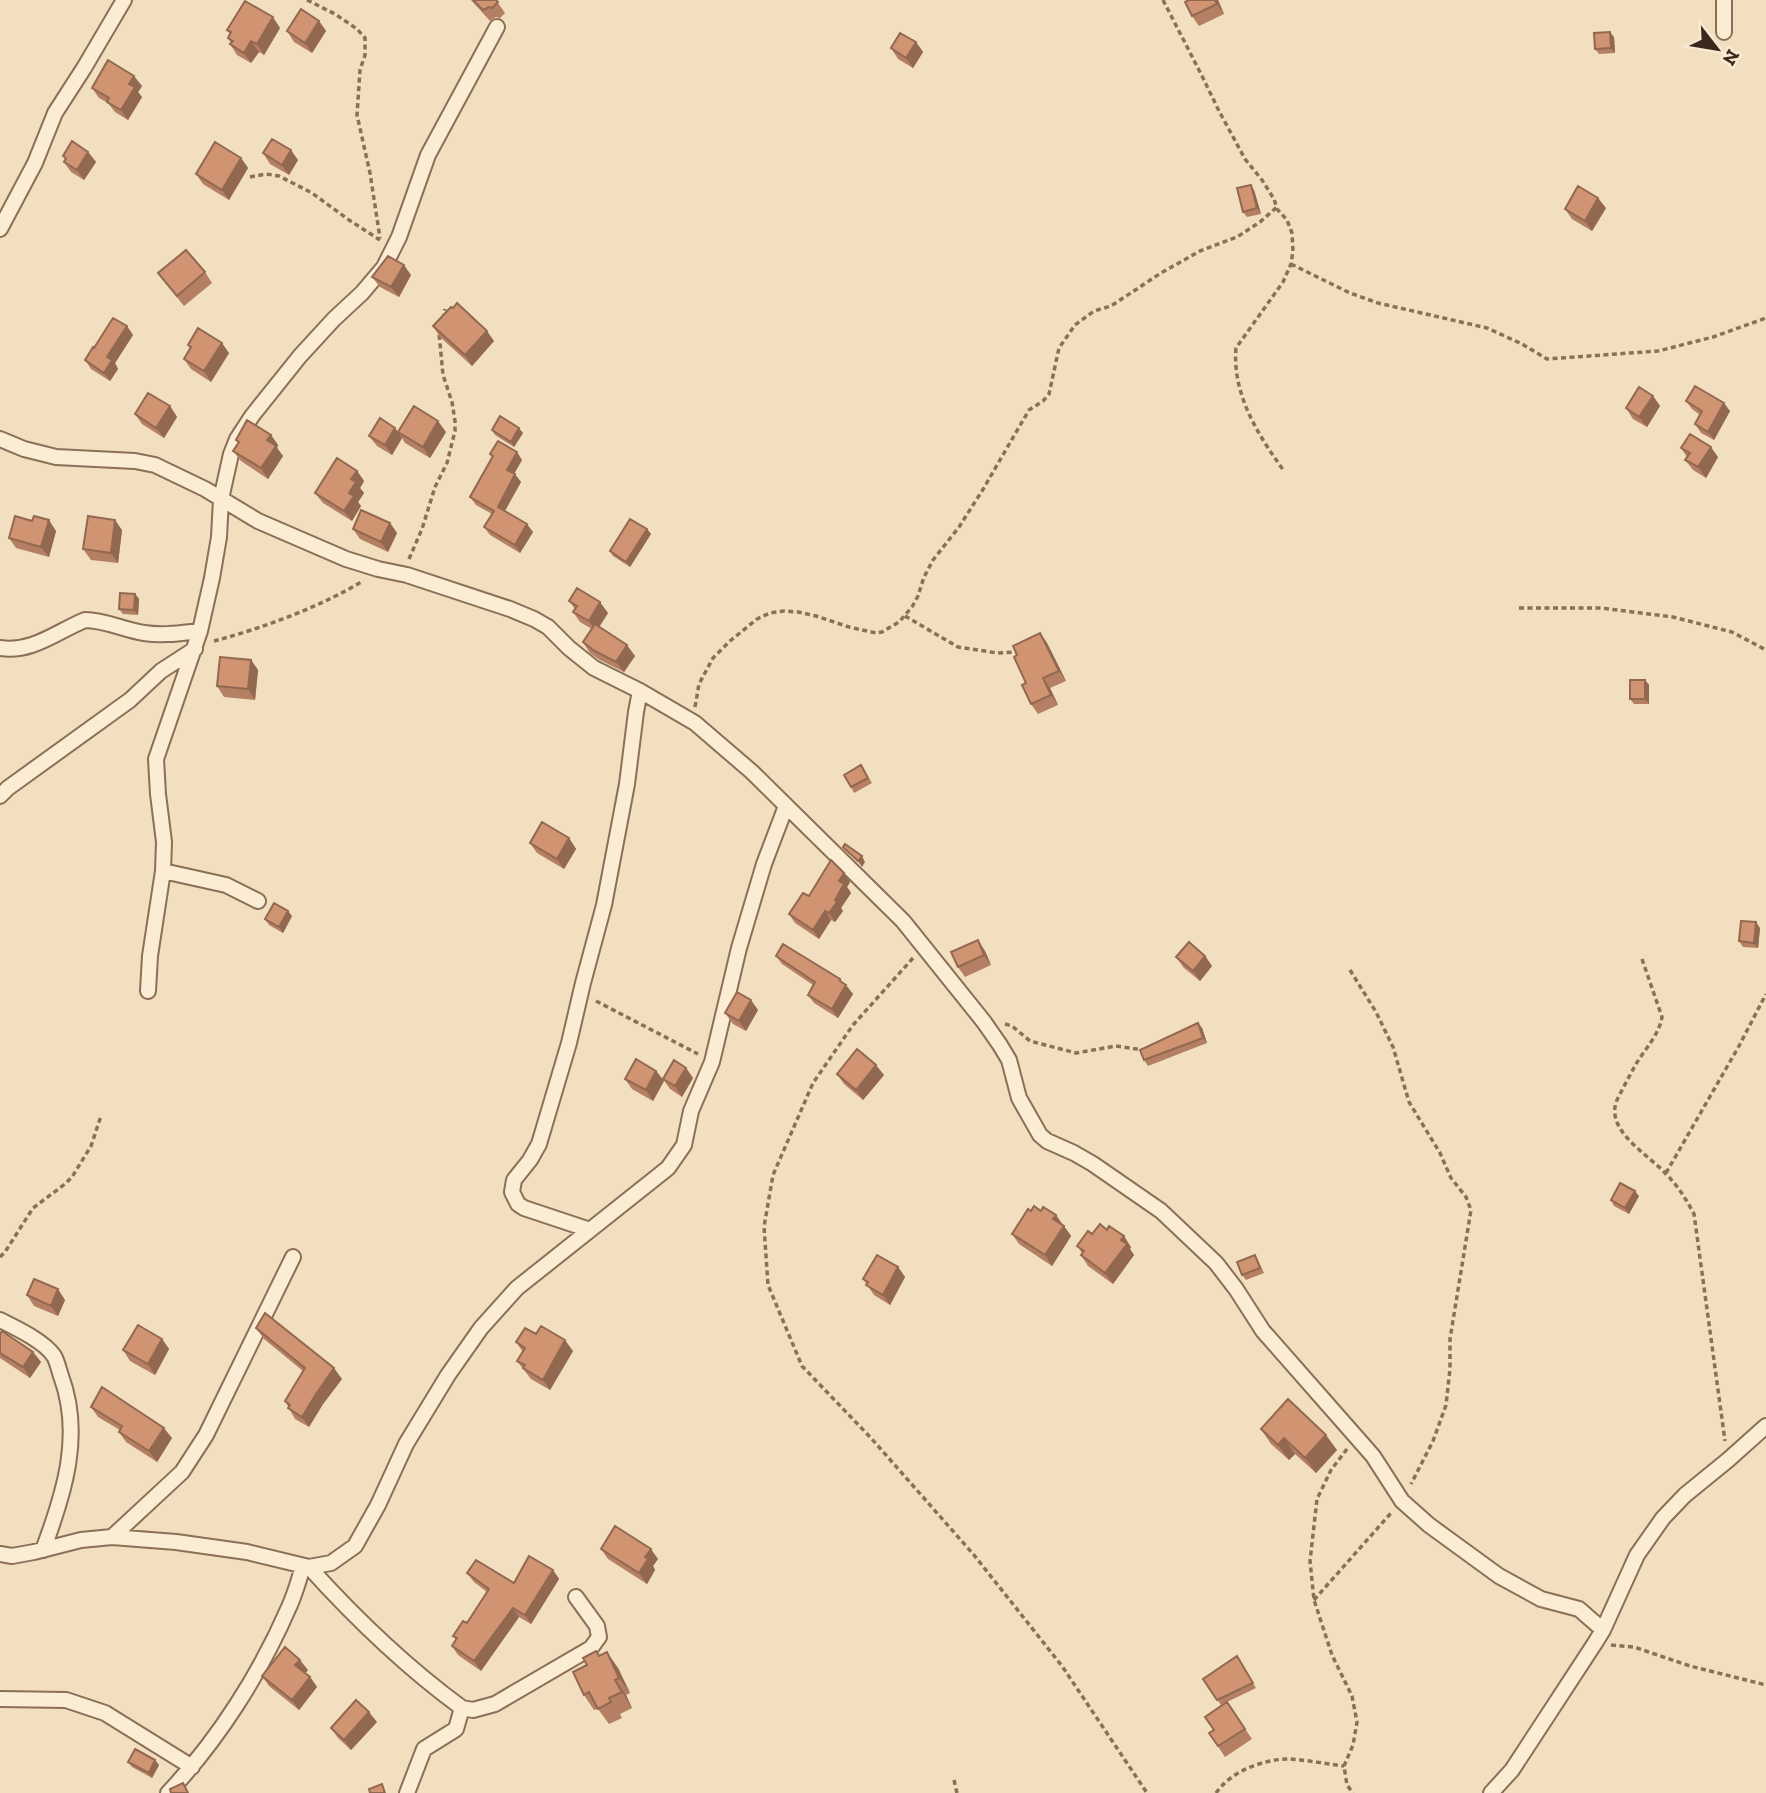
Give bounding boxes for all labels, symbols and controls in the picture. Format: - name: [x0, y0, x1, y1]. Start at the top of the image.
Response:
- north arrow: [1682, 14, 1752, 84]
- text: N: [1718, 45, 1745, 70]

